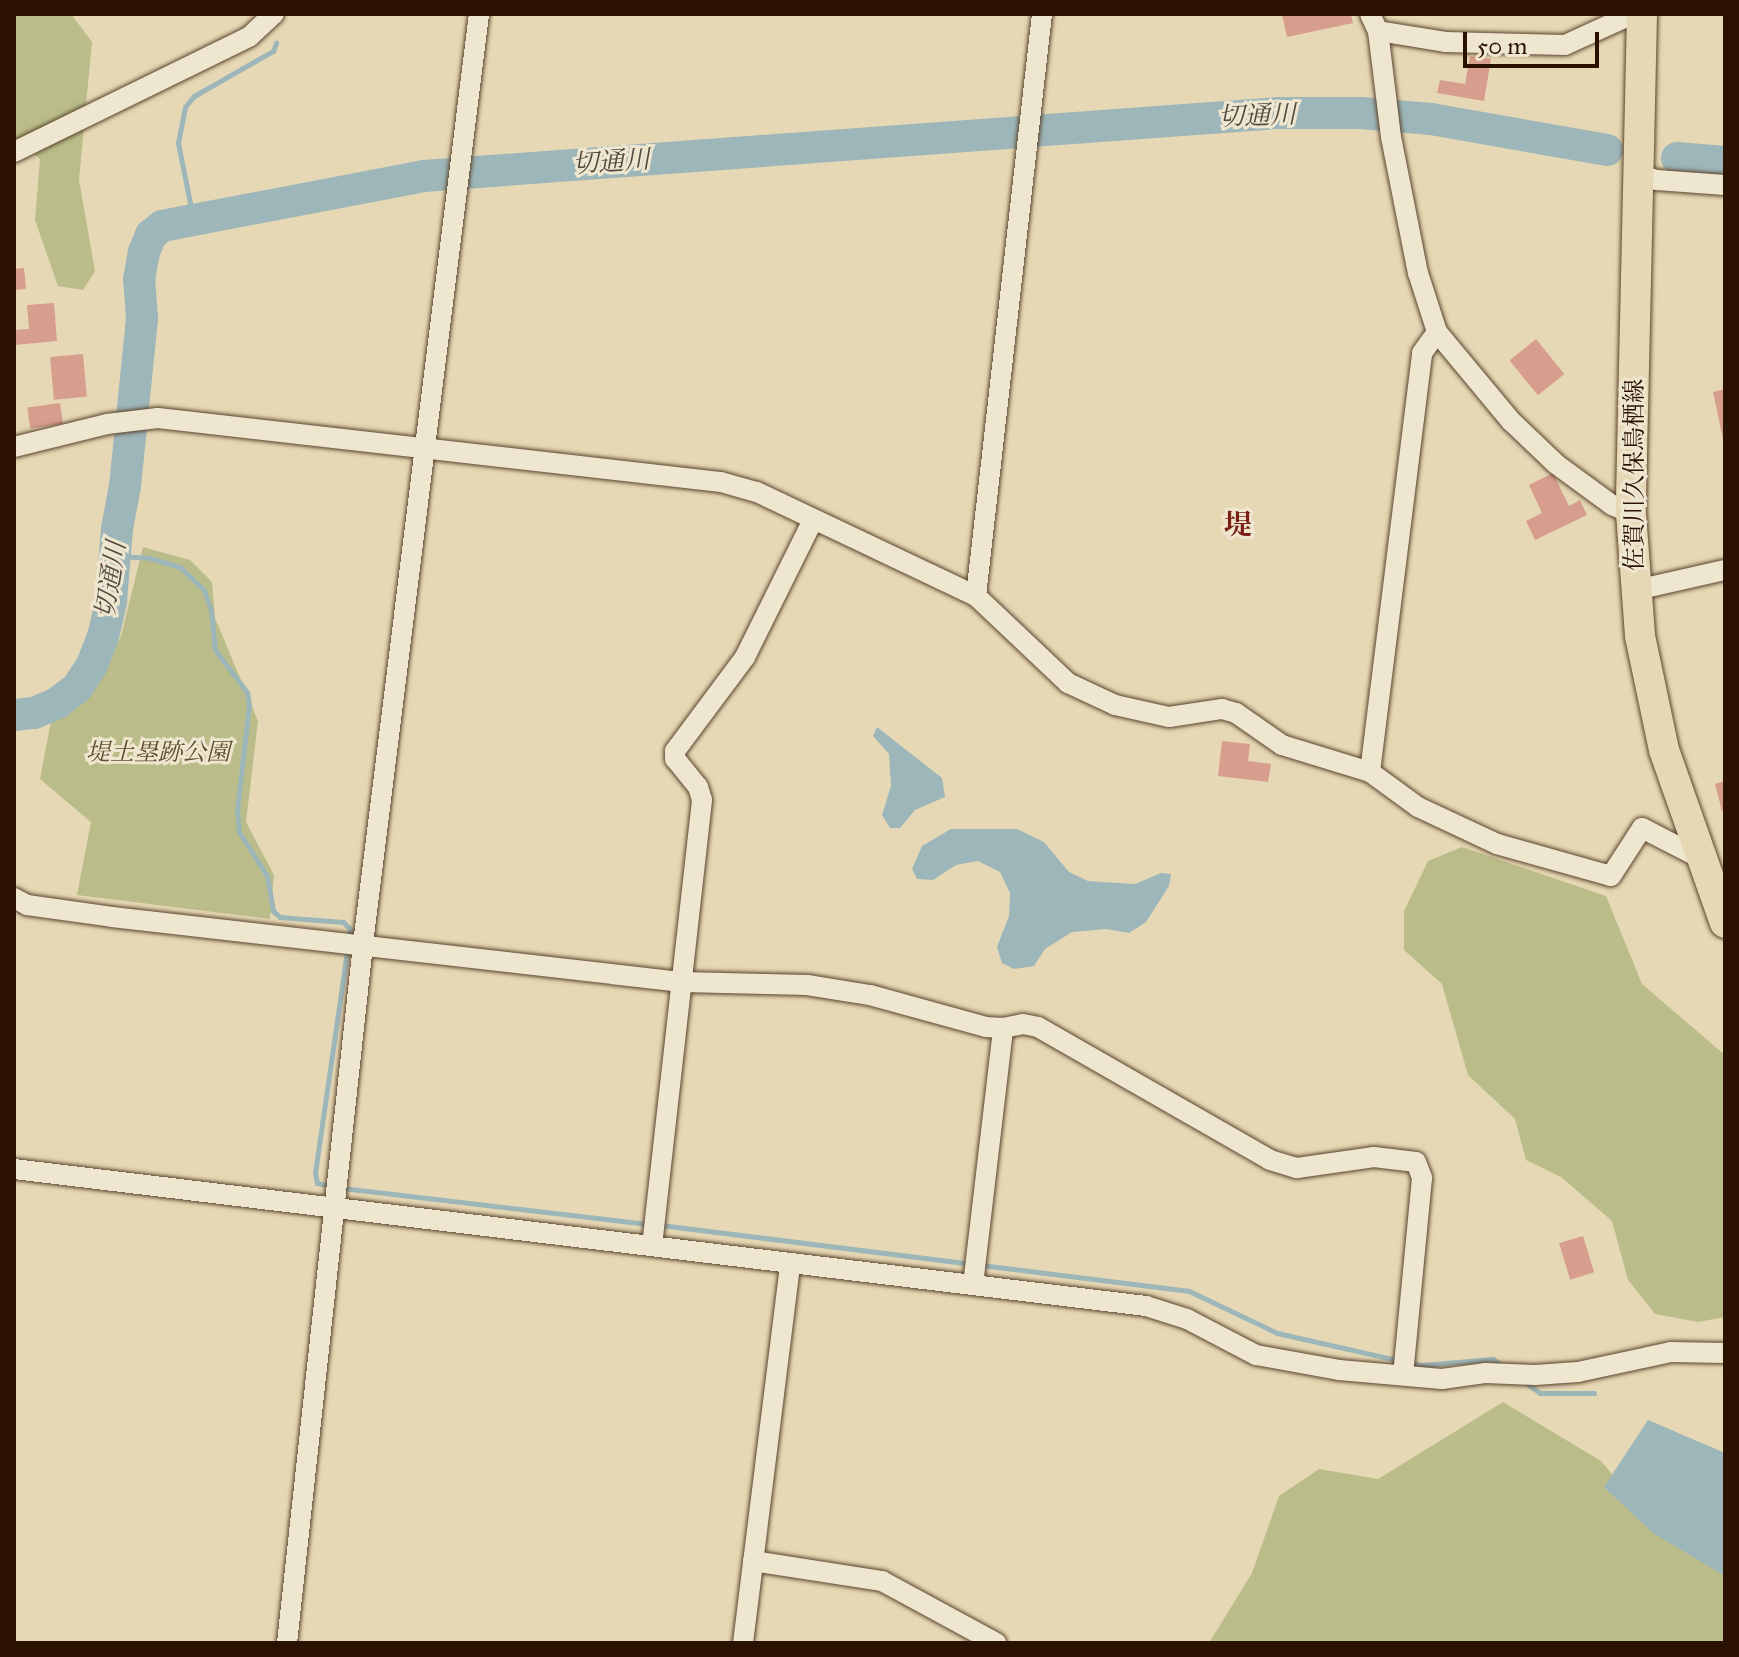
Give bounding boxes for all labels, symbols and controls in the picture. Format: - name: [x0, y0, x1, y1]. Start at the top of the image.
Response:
- scale bar: [1467, 16, 1603, 66]
- text: 50 m: [1477, 31, 1527, 61]
- water label: 切通川: [1217, 99, 1297, 133]
- water label: 切通川: [571, 144, 651, 180]
- street label: 佐賀川久保鳥栖線: [1621, 379, 1649, 571]
- district label: 堤: [1224, 508, 1252, 542]
- water label: 切通川: [89, 539, 133, 621]
- park label: 堤土塁跡公園: [86, 739, 230, 767]

